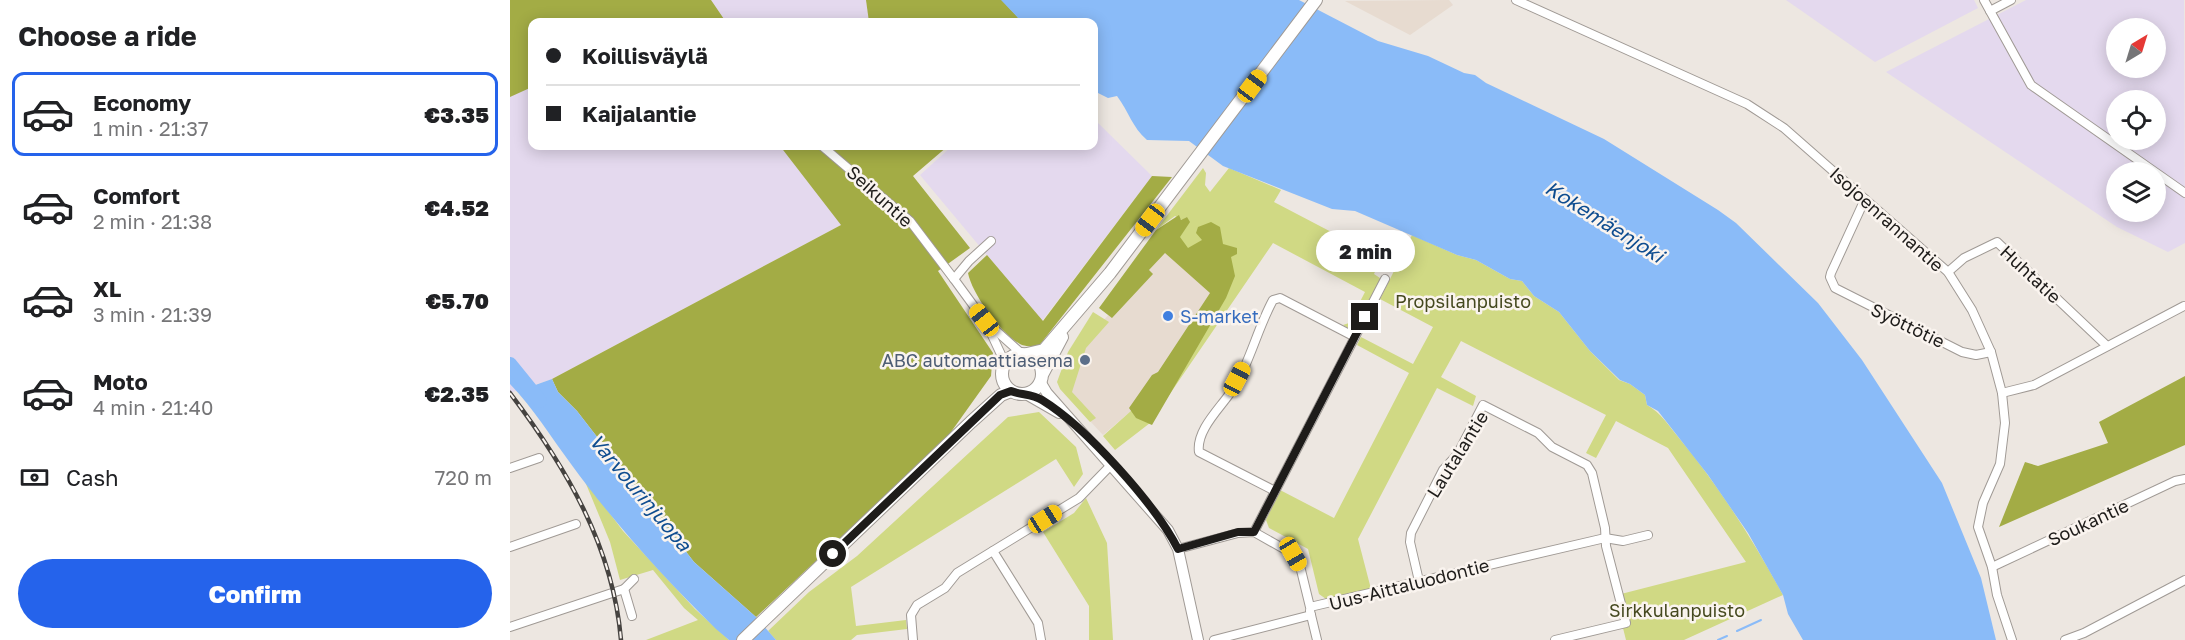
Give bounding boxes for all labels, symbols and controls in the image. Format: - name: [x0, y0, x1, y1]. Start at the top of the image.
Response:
- north arrow: [2106, 18, 2166, 78]
- map controls: [2106, 18, 2166, 222]
- text: Choose a ride: [18, 20, 197, 52]
- text: Koillisväylä: [582, 42, 708, 69]
- car: [1234, 66, 1270, 106]
- icon: car: [21, 87, 75, 141]
- text: Economy: [93, 89, 191, 116]
- button: locate: [2106, 90, 2166, 150]
- text: Kaijalantie: [582, 100, 697, 127]
- text: €3.35: [424, 101, 489, 128]
- text: 1 min · 21:37: [93, 116, 209, 140]
- street label: Seikuntie: [842, 161, 918, 231]
- street label: Isojoenrannantie: [1825, 162, 1949, 276]
- button: layers: [2106, 162, 2166, 222]
- water label: Kokemäenjoki: [1541, 175, 1671, 269]
- icon: car: [21, 180, 75, 234]
- text: Comfort: [93, 182, 180, 209]
- text: €4.52: [424, 194, 489, 221]
- car: [1132, 200, 1168, 240]
- text: 2 min · 21:38: [93, 209, 212, 233]
- callout: 2 min: [1316, 230, 1414, 272]
- text: 2 min: [1339, 239, 1392, 263]
- street label: Huhtatie: [1996, 240, 2066, 308]
- icon: car: [21, 273, 75, 327]
- text: XL: [93, 275, 121, 302]
- text: €5.70: [425, 287, 489, 314]
- park label: Propsilanpuisto: [1395, 290, 1531, 312]
- street label: Syöttötie: [1868, 298, 1948, 352]
- car: [966, 300, 1002, 340]
- text: 3 min · 21:39: [93, 302, 212, 326]
- route end: [1351, 303, 1378, 330]
- place label: S-market: [1180, 305, 1259, 327]
- marker: S-market: [1161, 309, 1175, 323]
- place label: ABC automaattiasema: [882, 349, 1073, 371]
- marker: ABC automaattiasema: [1078, 353, 1092, 367]
- car: [1221, 359, 1253, 399]
- icon: car: [21, 366, 75, 420]
- text: Moto: [93, 368, 148, 395]
- text: €2.35: [425, 380, 489, 407]
- text: 4 min · 21:40: [93, 395, 213, 419]
- street label: Lautalantie: [1422, 407, 1492, 501]
- water label: Varvourinjuopa: [584, 429, 697, 557]
- icon: cash: [18, 461, 51, 494]
- text: Cash: [66, 464, 119, 491]
- text: 720 m: [435, 465, 492, 489]
- street label: Soukantie: [2044, 494, 2132, 550]
- car: [1025, 502, 1065, 536]
- car: [1276, 534, 1310, 574]
- route start: [819, 540, 846, 567]
- street label: Uus-Aittaluodontie: [1327, 553, 1491, 615]
- button: Confirm: [18, 559, 492, 628]
- park label: Sirkkulanpuisto: [1609, 599, 1745, 621]

